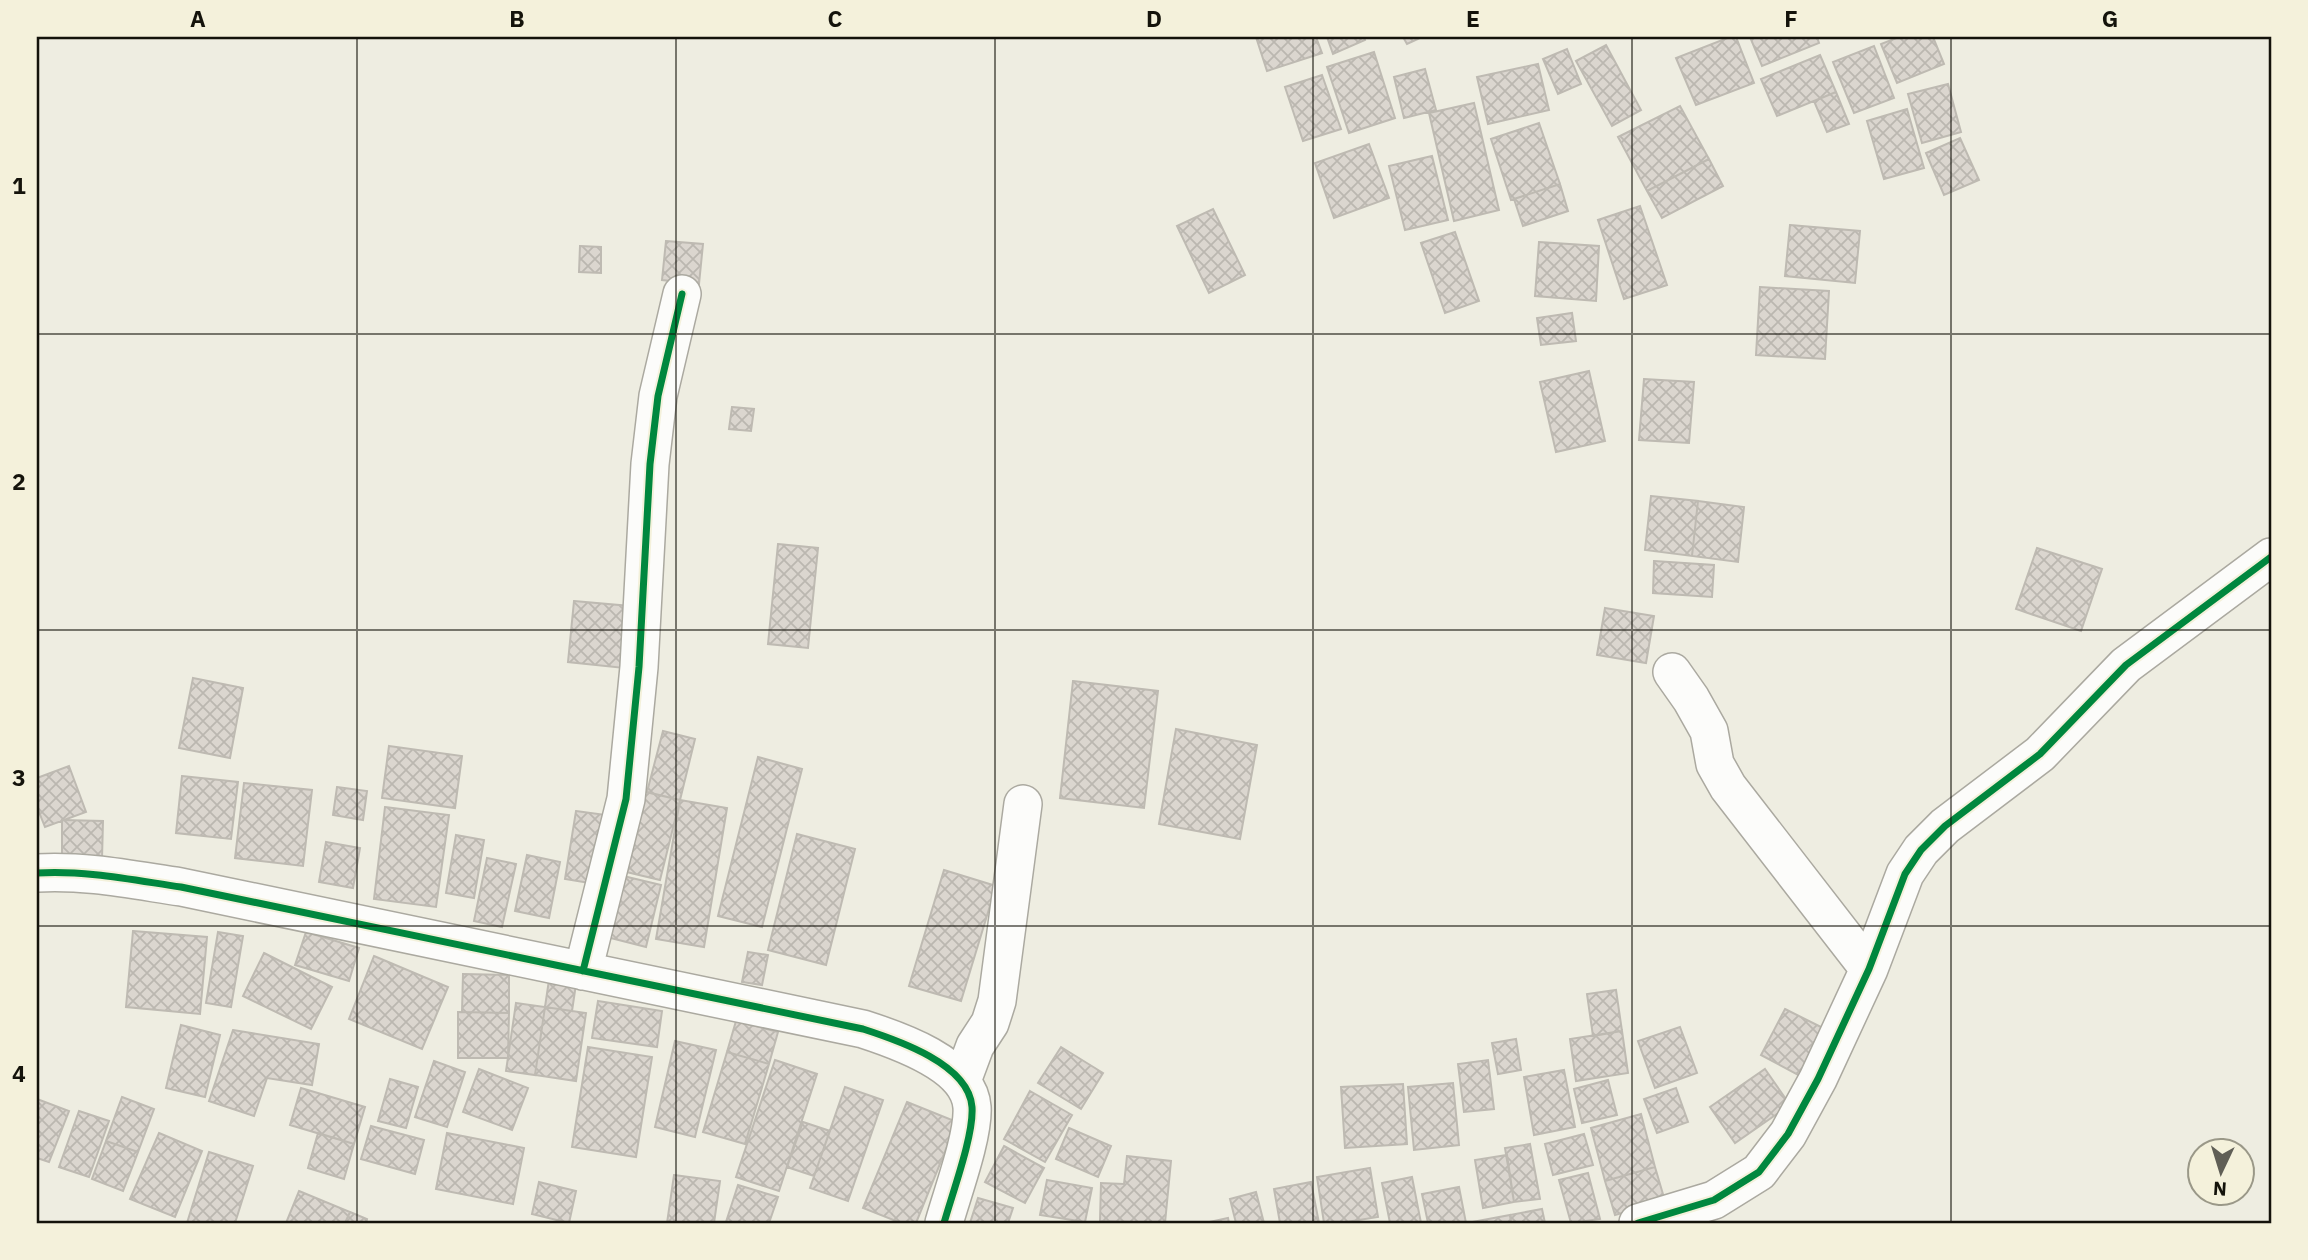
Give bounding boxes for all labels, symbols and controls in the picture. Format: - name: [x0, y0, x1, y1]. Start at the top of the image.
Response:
- text: A: [190, 3, 206, 33]
- text: B: [509, 3, 525, 33]
- text: C: [828, 3, 843, 33]
- text: D: [1146, 3, 1162, 33]
- text: E: [1466, 3, 1480, 33]
- text: F: [1784, 3, 1798, 33]
- text: G: [2102, 3, 2118, 33]
- text: 1: [12, 170, 26, 200]
- text: 2: [12, 466, 26, 496]
- text: 3: [12, 762, 26, 792]
- text: 4: [12, 1058, 26, 1088]
- north arrow: [2186, 1138, 2256, 1208]
- text: N: [2212, 1177, 2228, 1201]

